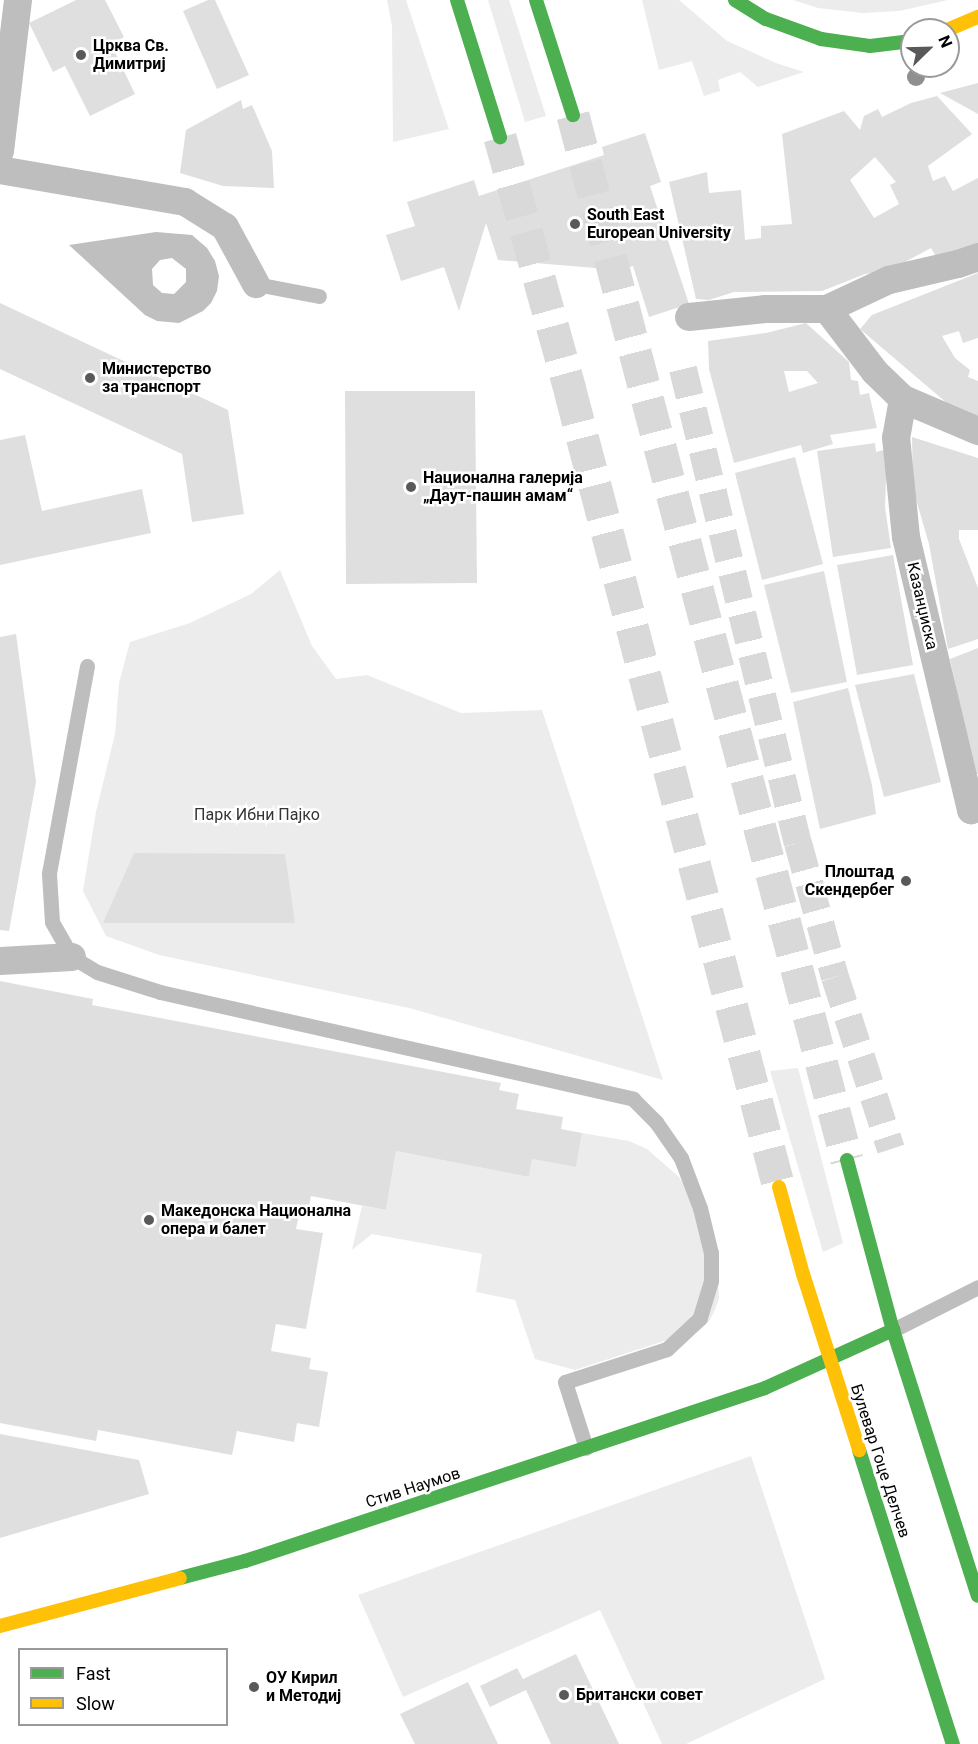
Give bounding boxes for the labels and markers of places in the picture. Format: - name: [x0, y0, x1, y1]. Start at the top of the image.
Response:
- place label: Црква Св. Димитриј: [93, 36, 169, 74]
- marker: Црква Св. Димитриј: [74, 48, 88, 62]
- place label: South East European University: [587, 205, 731, 243]
- marker: South East European University: [568, 217, 582, 231]
- place label: Министерство за транспорт: [102, 359, 211, 397]
- marker: Министерство за транспорт: [83, 371, 97, 385]
- place label: Национална галерија „Даут-пашин амам“: [423, 468, 583, 506]
- marker: Национална галерија „Даут-пашин амам“: [404, 480, 418, 494]
- place label: Плоштад Скендербег: [805, 862, 894, 900]
- marker: Плоштад Скендербег: [899, 874, 913, 888]
- place label: Македонска Национална опера и балет: [161, 1201, 351, 1239]
- marker: Македонска Национална опера и балет: [142, 1213, 156, 1227]
- place label: ОУ Кирил и Методиј: [266, 1668, 341, 1706]
- marker: ОУ Кирил и Методиј: [247, 1680, 261, 1694]
- place label: Британски совет: [576, 1685, 703, 1705]
- marker: Британски совет: [557, 1688, 571, 1702]

